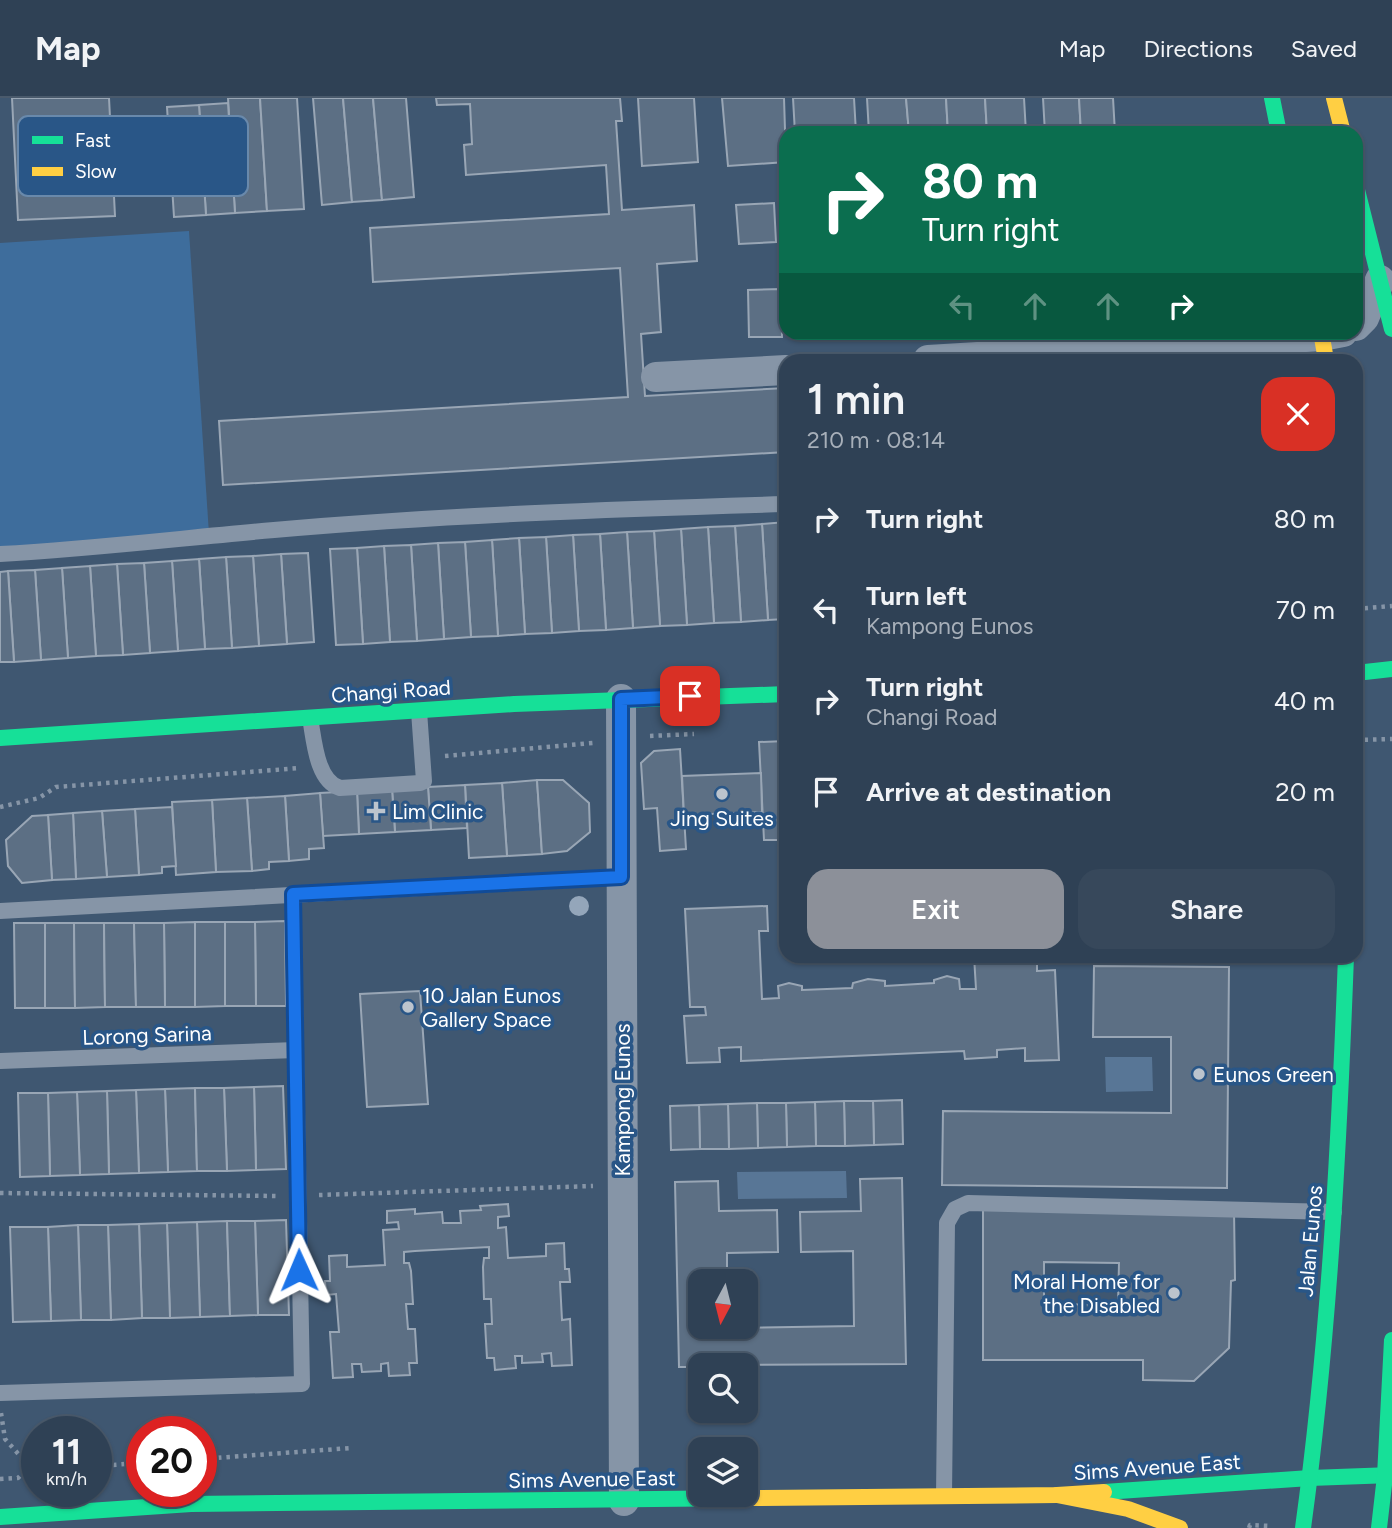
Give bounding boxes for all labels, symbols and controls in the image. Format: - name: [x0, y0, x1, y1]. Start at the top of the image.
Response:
- text: Map: [35, 29, 101, 68]
- text: Map: [1059, 34, 1105, 63]
- text: Directions: [1143, 34, 1253, 63]
- text: Saved: [1291, 34, 1357, 63]
- legend: [18, 116, 248, 196]
- text: Fast: [75, 129, 111, 152]
- text: 80 m: [922, 151, 1038, 210]
- icon: right: [807, 154, 898, 245]
- text: Slow: [75, 160, 117, 183]
- text: Turn right: [922, 211, 1060, 249]
- icon: left: [943, 287, 981, 325]
- icon: ahead: [1016, 287, 1054, 325]
- icon: ahead: [1089, 287, 1127, 325]
- icon: right: [1162, 287, 1200, 325]
- text: 1 min: [807, 374, 905, 425]
- button: close: [1261, 377, 1335, 451]
- text: 210 m · 08:14: [807, 426, 945, 454]
- icon: right: [807, 500, 845, 538]
- text: Turn right: [866, 503, 983, 535]
- text: 80 m: [1274, 503, 1335, 535]
- text: Turn left: [866, 580, 967, 612]
- icon: left: [807, 591, 845, 629]
- text: 70 m: [1276, 594, 1335, 626]
- text: Kampong Eunos: [866, 612, 1033, 640]
- pin: [660, 666, 720, 726]
- text: Turn right: [866, 671, 983, 703]
- street label: Changi Road: [330, 674, 452, 708]
- icon: arrive: [671, 677, 709, 715]
- icon: right: [807, 682, 845, 720]
- text: 40 m: [1274, 685, 1335, 717]
- text: Changi Road: [866, 703, 997, 731]
- icon: arrive: [807, 773, 845, 811]
- text: Arrive at destination: [866, 776, 1111, 808]
- text: 20 m: [1275, 776, 1335, 808]
- marker: Jing Suites: [714, 786, 730, 802]
- place label: Lim Clinic: [392, 799, 483, 824]
- marker: Lim Clinic: [366, 801, 386, 821]
- place label: Jing Suites: [670, 806, 774, 831]
- button: Exit: [807, 869, 1064, 949]
- button: Share: [1078, 869, 1335, 949]
- place label: 10 Jalan Eunos Gallery Space: [422, 983, 561, 1032]
- marker: 10 Jalan Eunos Gallery Space: [400, 999, 416, 1015]
- street label: Lorong Sarina: [82, 1020, 212, 1050]
- street label: Kampong Eunos: [610, 1024, 635, 1176]
- place label: Eunos Green: [1213, 1062, 1334, 1087]
- marker: Eunos Green: [1191, 1066, 1207, 1082]
- street label: Jalan Eunos: [1293, 1184, 1327, 1298]
- position arrow: [262, 1233, 336, 1307]
- north arrow: [688, 1269, 758, 1339]
- map controls: [688, 1269, 758, 1507]
- place label: Moral Home for the Disabled: [1013, 1269, 1160, 1318]
- marker: Moral Home for the Disabled: [1166, 1285, 1182, 1301]
- button: search: [688, 1353, 758, 1423]
- speed limit sign: 20: [126, 1416, 217, 1507]
- text: 11: [52, 1431, 81, 1473]
- button: layers: [688, 1437, 758, 1507]
- street label: Sims Avenue East: [1072, 1449, 1242, 1485]
- street label: Sims Avenue East: [508, 1465, 676, 1493]
- text: km/h: [46, 1468, 87, 1490]

